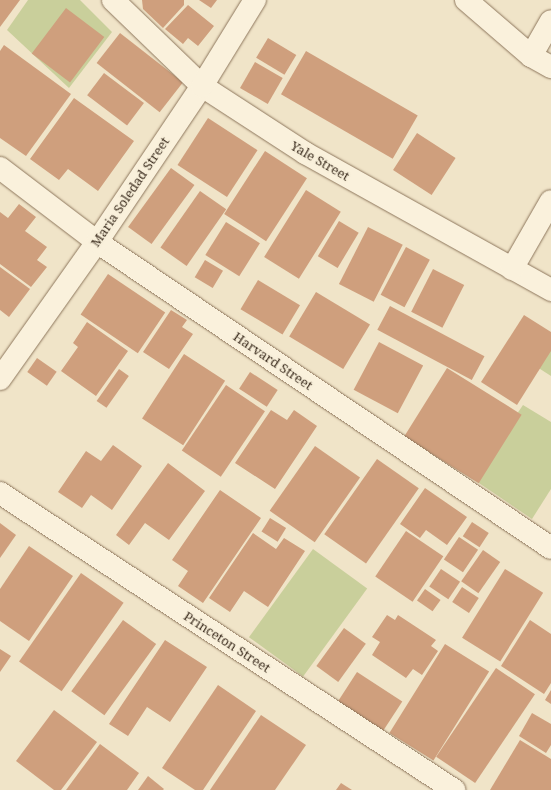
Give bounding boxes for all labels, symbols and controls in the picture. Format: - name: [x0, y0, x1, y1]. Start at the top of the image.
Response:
- street label: Maria Soledad Street: [87, 134, 173, 250]
- street label: Yale Street: [288, 138, 352, 184]
- street label: Harvard Street: [230, 329, 316, 393]
- street label: Princeton Street: [181, 608, 273, 676]

